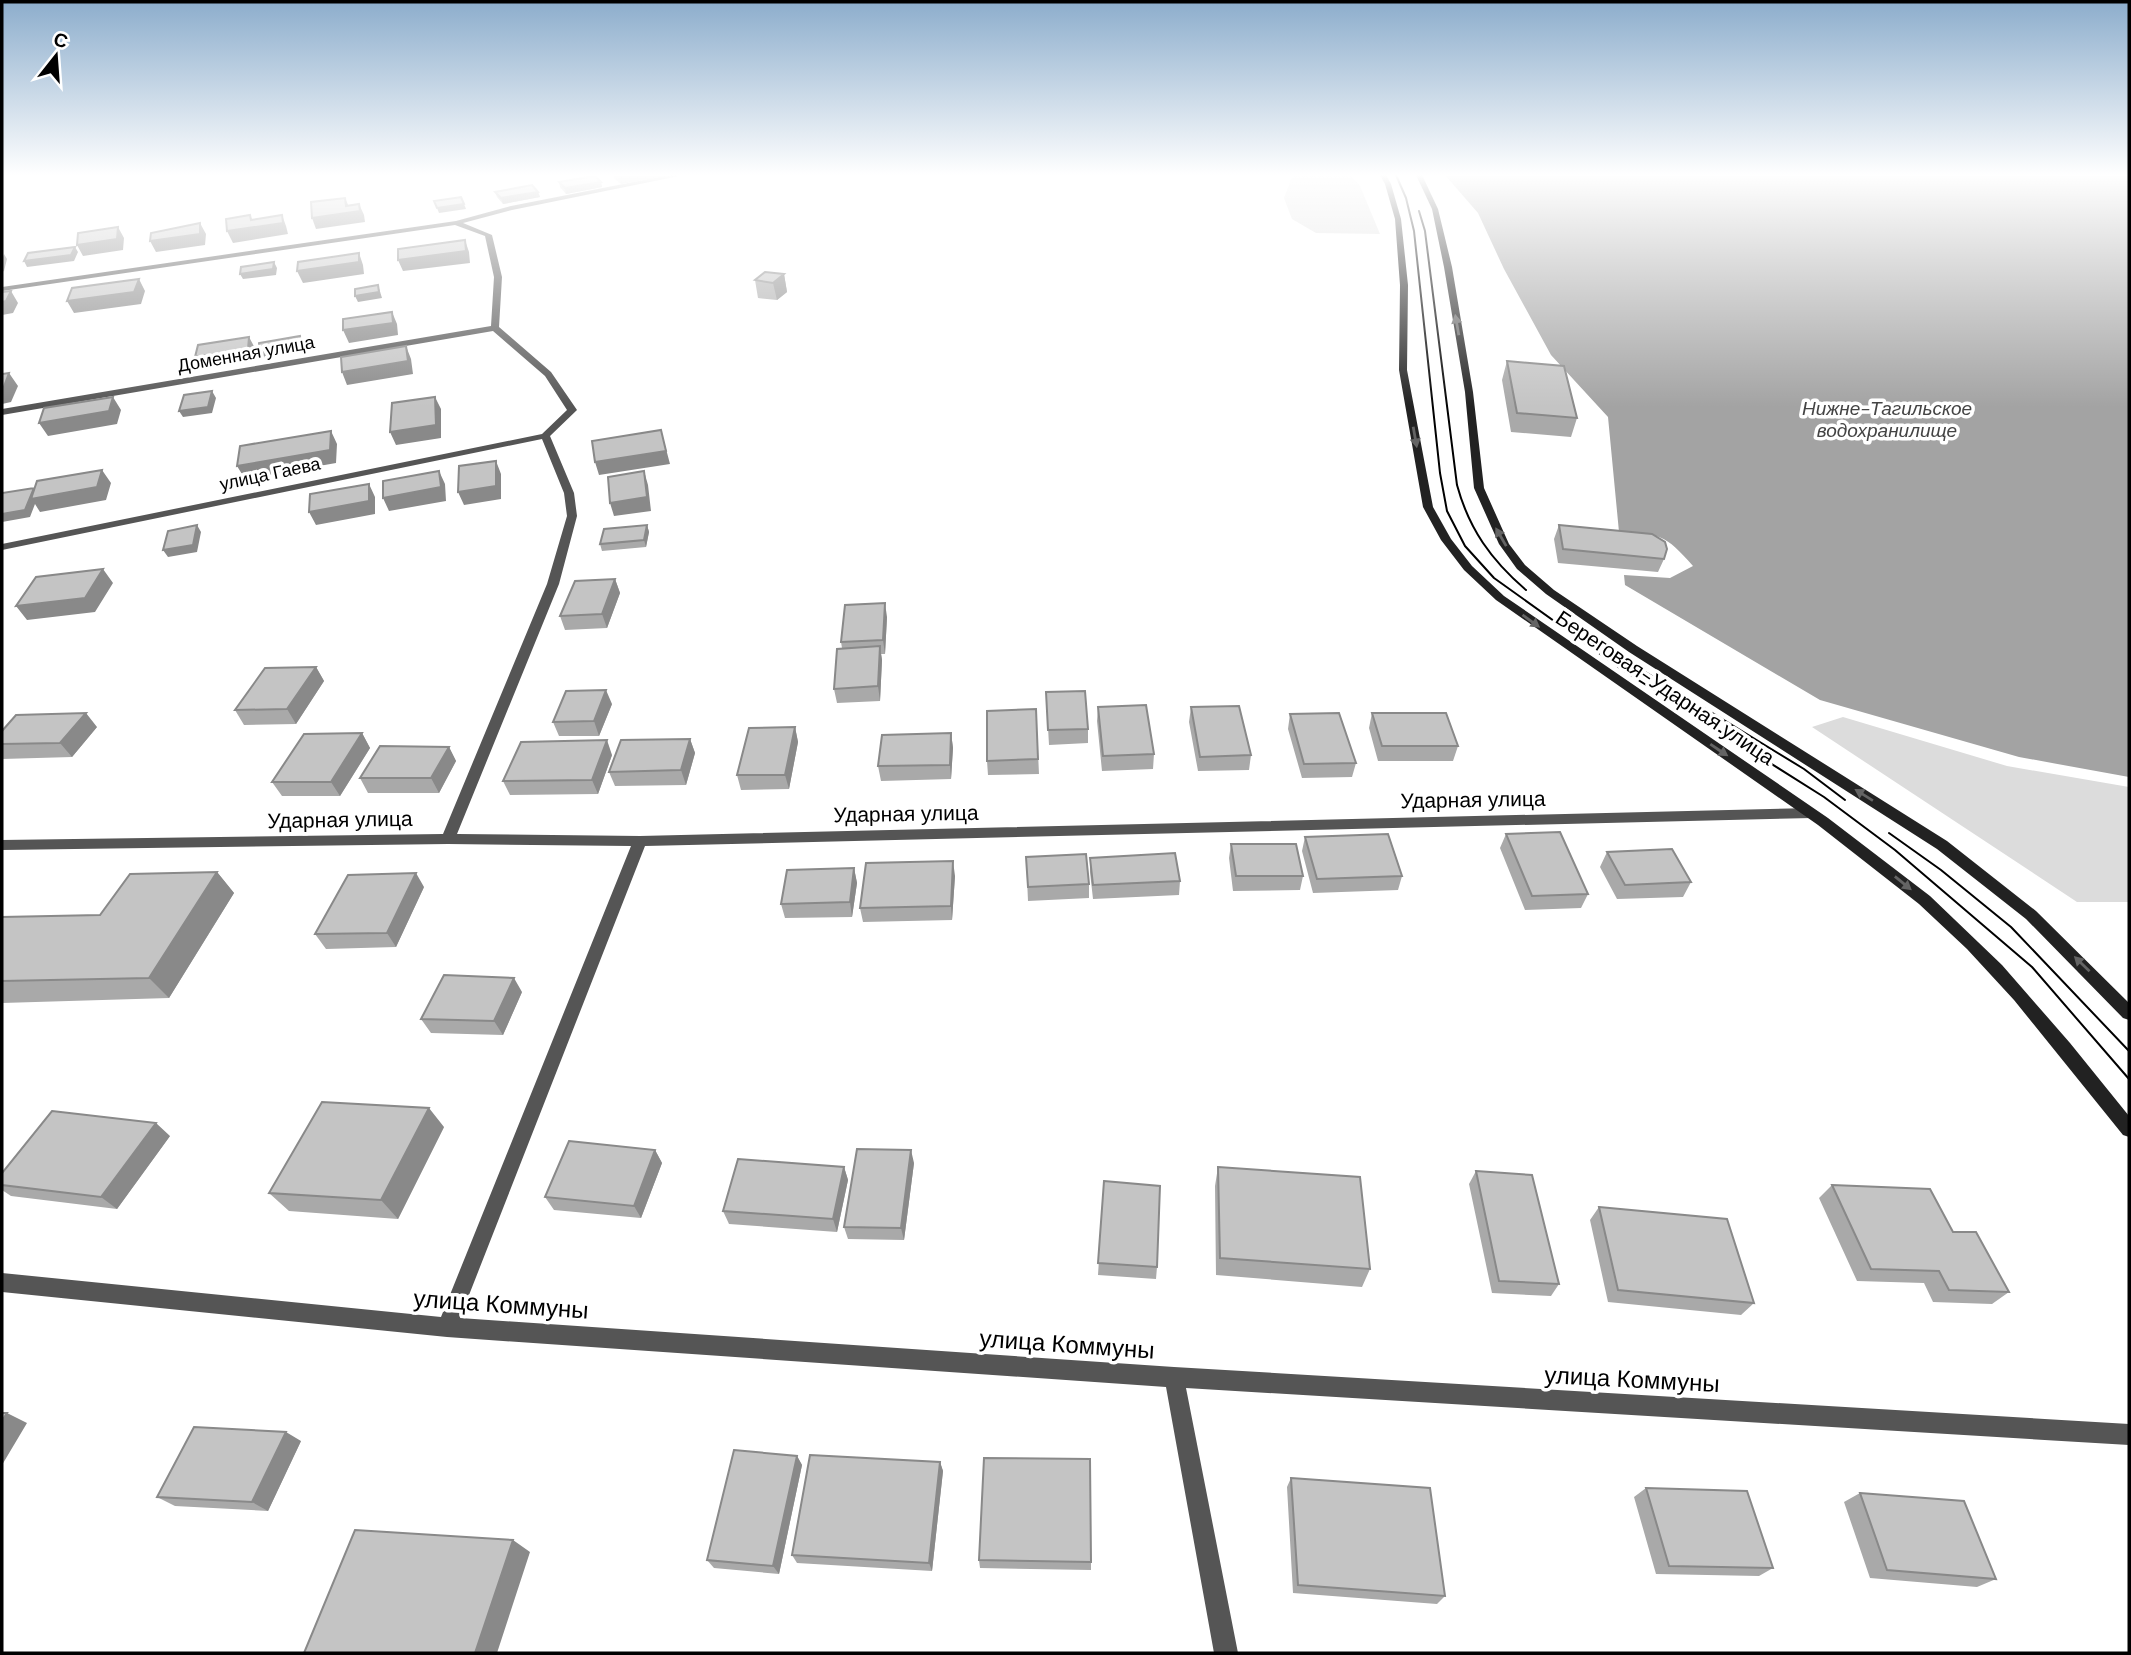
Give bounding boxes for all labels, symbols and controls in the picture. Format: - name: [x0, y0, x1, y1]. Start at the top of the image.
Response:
- north arrow: [21, 21, 91, 91]
- text: С: [51, 26, 71, 54]
- one-way arrow: [1451, 314, 1462, 336]
- street label: Доменная улица: [176, 330, 317, 378]
- water label: Нижне-Тагильское водохранилище: [1802, 396, 1972, 443]
- one-way arrow: [1410, 426, 1421, 448]
- street label: улица Гаева: [217, 451, 324, 496]
- one-way arrow: [1495, 528, 1507, 547]
- street label: Береговая-Ударная улица: [1550, 604, 1780, 772]
- one-way arrow: [1522, 614, 1540, 628]
- one-way arrow: [1710, 743, 1728, 757]
- street label: Ударная улица: [1400, 785, 1546, 815]
- one-way arrow: [1855, 789, 1874, 802]
- street label: Ударная улица: [833, 799, 979, 829]
- street label: Ударная улица: [267, 805, 413, 835]
- one-way arrow: [1895, 875, 1912, 890]
- one-way arrow: [2074, 956, 2090, 972]
- street label: улица Коммуны: [412, 1282, 590, 1326]
- street label: улица Коммуны: [978, 1322, 1156, 1366]
- street label: улица Коммуны: [1544, 1359, 1720, 1399]

